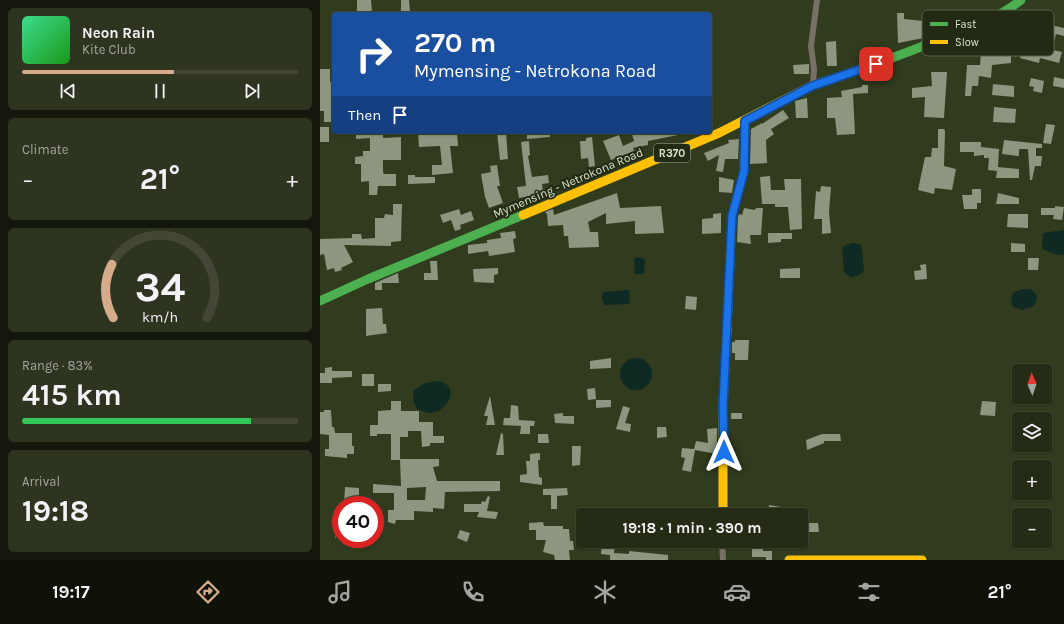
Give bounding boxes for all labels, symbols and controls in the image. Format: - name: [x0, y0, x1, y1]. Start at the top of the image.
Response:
- legend: [922, 10, 1054, 56]
- text: Fast: [955, 18, 976, 31]
- text: Neon Rain: [82, 24, 155, 42]
- text: 270 m: [414, 26, 496, 59]
- icon: right: [348, 28, 400, 80]
- text: Slow: [955, 36, 979, 49]
- text: Kite Club: [82, 42, 136, 57]
- pin: [859, 47, 893, 81]
- icon: arrive: [865, 53, 887, 75]
- text: Mymensing - Netrokona Road: [414, 60, 656, 82]
- icon: previous: [57, 80, 79, 102]
- icon: pause: [149, 80, 171, 102]
- icon: next: [241, 80, 263, 102]
- icon: arrive: [389, 104, 411, 126]
- text: Then: [348, 106, 381, 124]
- text: Climate: [22, 142, 68, 157]
- road number: R370: [654, 144, 690, 162]
- street label: Mymensing - Netrokona Road: [491, 145, 645, 221]
- text: 21°: [140, 161, 180, 197]
- text: −: [22, 167, 34, 193]
- text: +: [286, 167, 298, 193]
- text: 34: [135, 263, 186, 311]
- text: km/h: [142, 309, 178, 326]
- text: Range · 83%: [22, 358, 93, 373]
- north arrow: [1012, 364, 1052, 404]
- map controls: [1012, 364, 1052, 548]
- text: 415 km: [22, 377, 122, 413]
- button: layers: [1012, 412, 1052, 452]
- position arrow: [703, 431, 745, 473]
- button: +: [1012, 460, 1052, 500]
- text: Arrival: [22, 474, 60, 489]
- text: 19:18: [22, 493, 89, 529]
- speed limit sign: 40: [332, 496, 384, 548]
- button: −: [1012, 508, 1052, 548]
- text: 19:18 · 1 min · 390 m: [623, 519, 761, 537]
- icon: directions: [194, 578, 222, 606]
- icon: music: [326, 578, 354, 606]
- icon: phone: [459, 578, 487, 606]
- icon: climate: [591, 578, 619, 606]
- icon: car: [723, 578, 751, 606]
- icon: filters: [855, 578, 883, 606]
- text: 19:17: [52, 581, 90, 603]
- text: 21°: [988, 581, 1012, 603]

